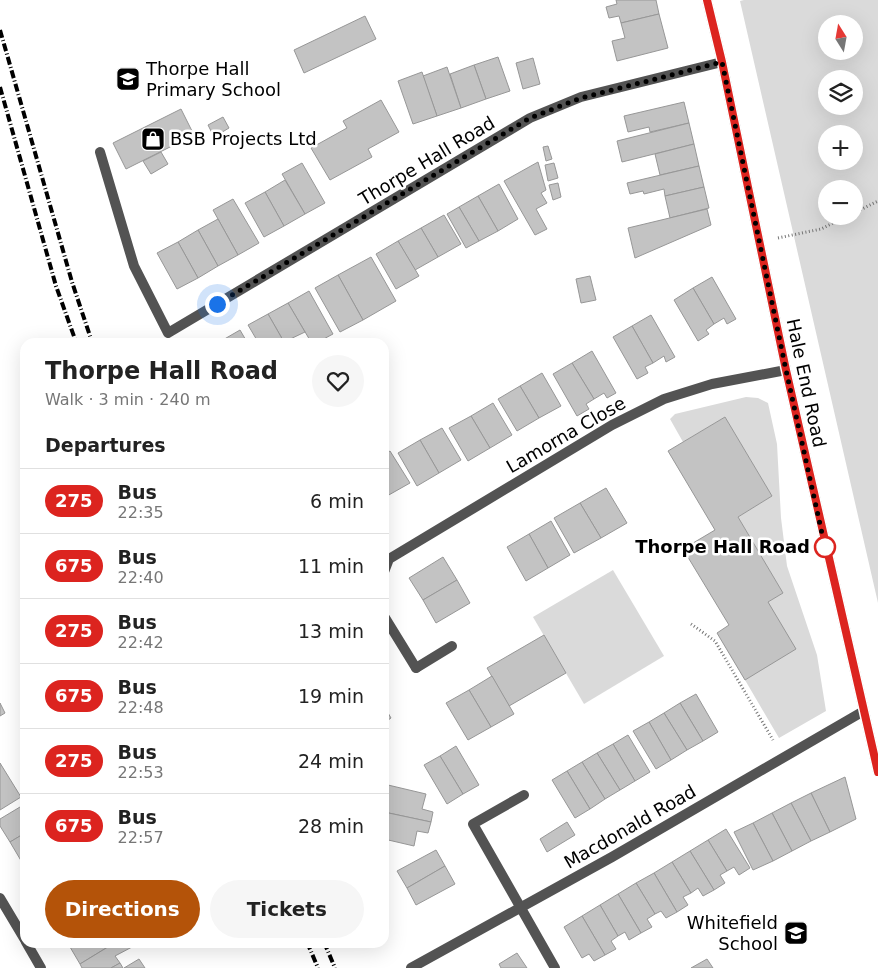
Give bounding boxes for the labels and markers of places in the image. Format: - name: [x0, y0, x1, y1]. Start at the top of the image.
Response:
- place label: Thorpe Hall Primary School: [145, 58, 281, 100]
- school or university icon: Thorpe Hall Primary School: [115, 66, 141, 92]
- shop icon: BSB Projects Ltd: [140, 126, 166, 152]
- place label: BSB Projects Ltd: [170, 128, 317, 149]
- place label: Thorpe Hall Road: [635, 536, 810, 557]
- marker: Thorpe Hall Road: [814, 536, 836, 558]
- place label: Whitefield School: [687, 912, 778, 954]
- school or university icon: Whitefield School: [783, 920, 809, 946]

